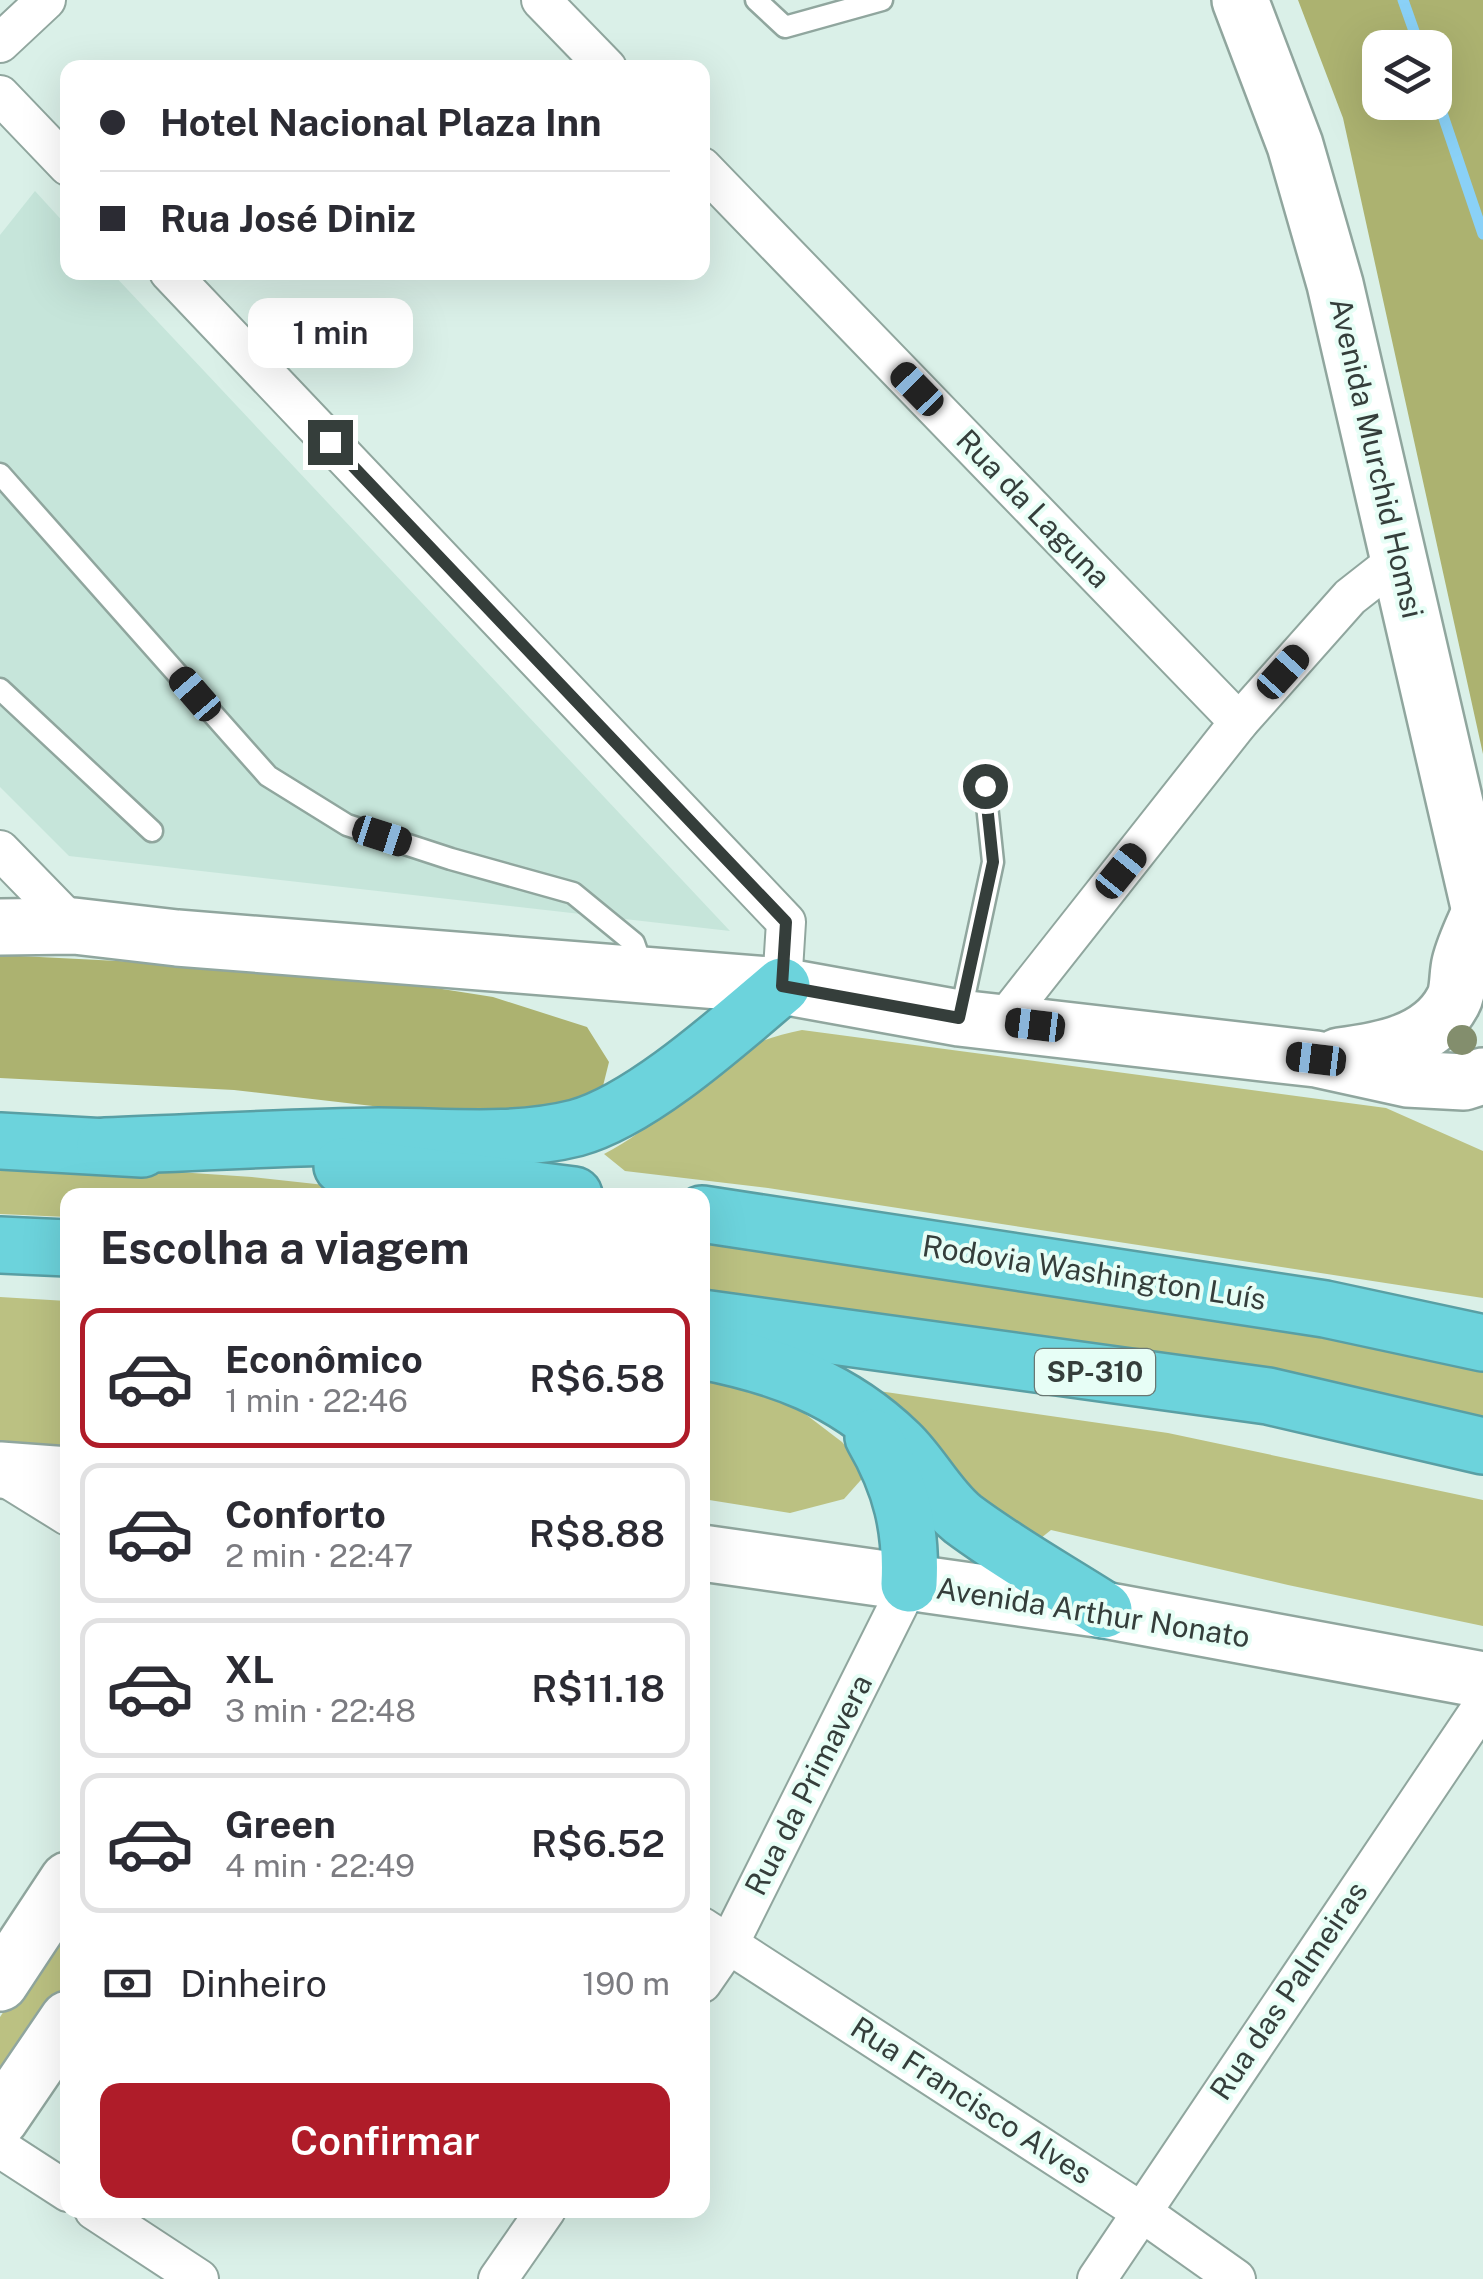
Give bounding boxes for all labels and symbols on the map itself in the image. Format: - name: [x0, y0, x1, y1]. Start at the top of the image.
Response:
- street label: Avenida Murchid Homsi: [1323, 294, 1431, 621]
- callout: 1 min: [248, 297, 412, 367]
- car: [885, 357, 949, 421]
- route end: [308, 420, 353, 465]
- street label: Rua da Laguna: [949, 422, 1118, 595]
- car: [1252, 640, 1314, 704]
- car: [164, 662, 226, 726]
- route start: [963, 764, 1008, 809]
- car: [349, 812, 415, 860]
- car: [1090, 838, 1152, 904]
- car: [1003, 1006, 1067, 1044]
- car: [1284, 1040, 1348, 1078]
- street label: Rodovia Washington Luís: [920, 1227, 1268, 1317]
- road number: SP-310: [1035, 1349, 1155, 1395]
- street label: Avenida Arthur Nonato: [934, 1569, 1252, 1655]
- street label: Rua da Primavera: [737, 1668, 879, 1901]
- street label: Rua das Palmeiras: [1202, 1875, 1374, 2106]
- street label: Rua Francisco Alves: [844, 2009, 1099, 2191]

